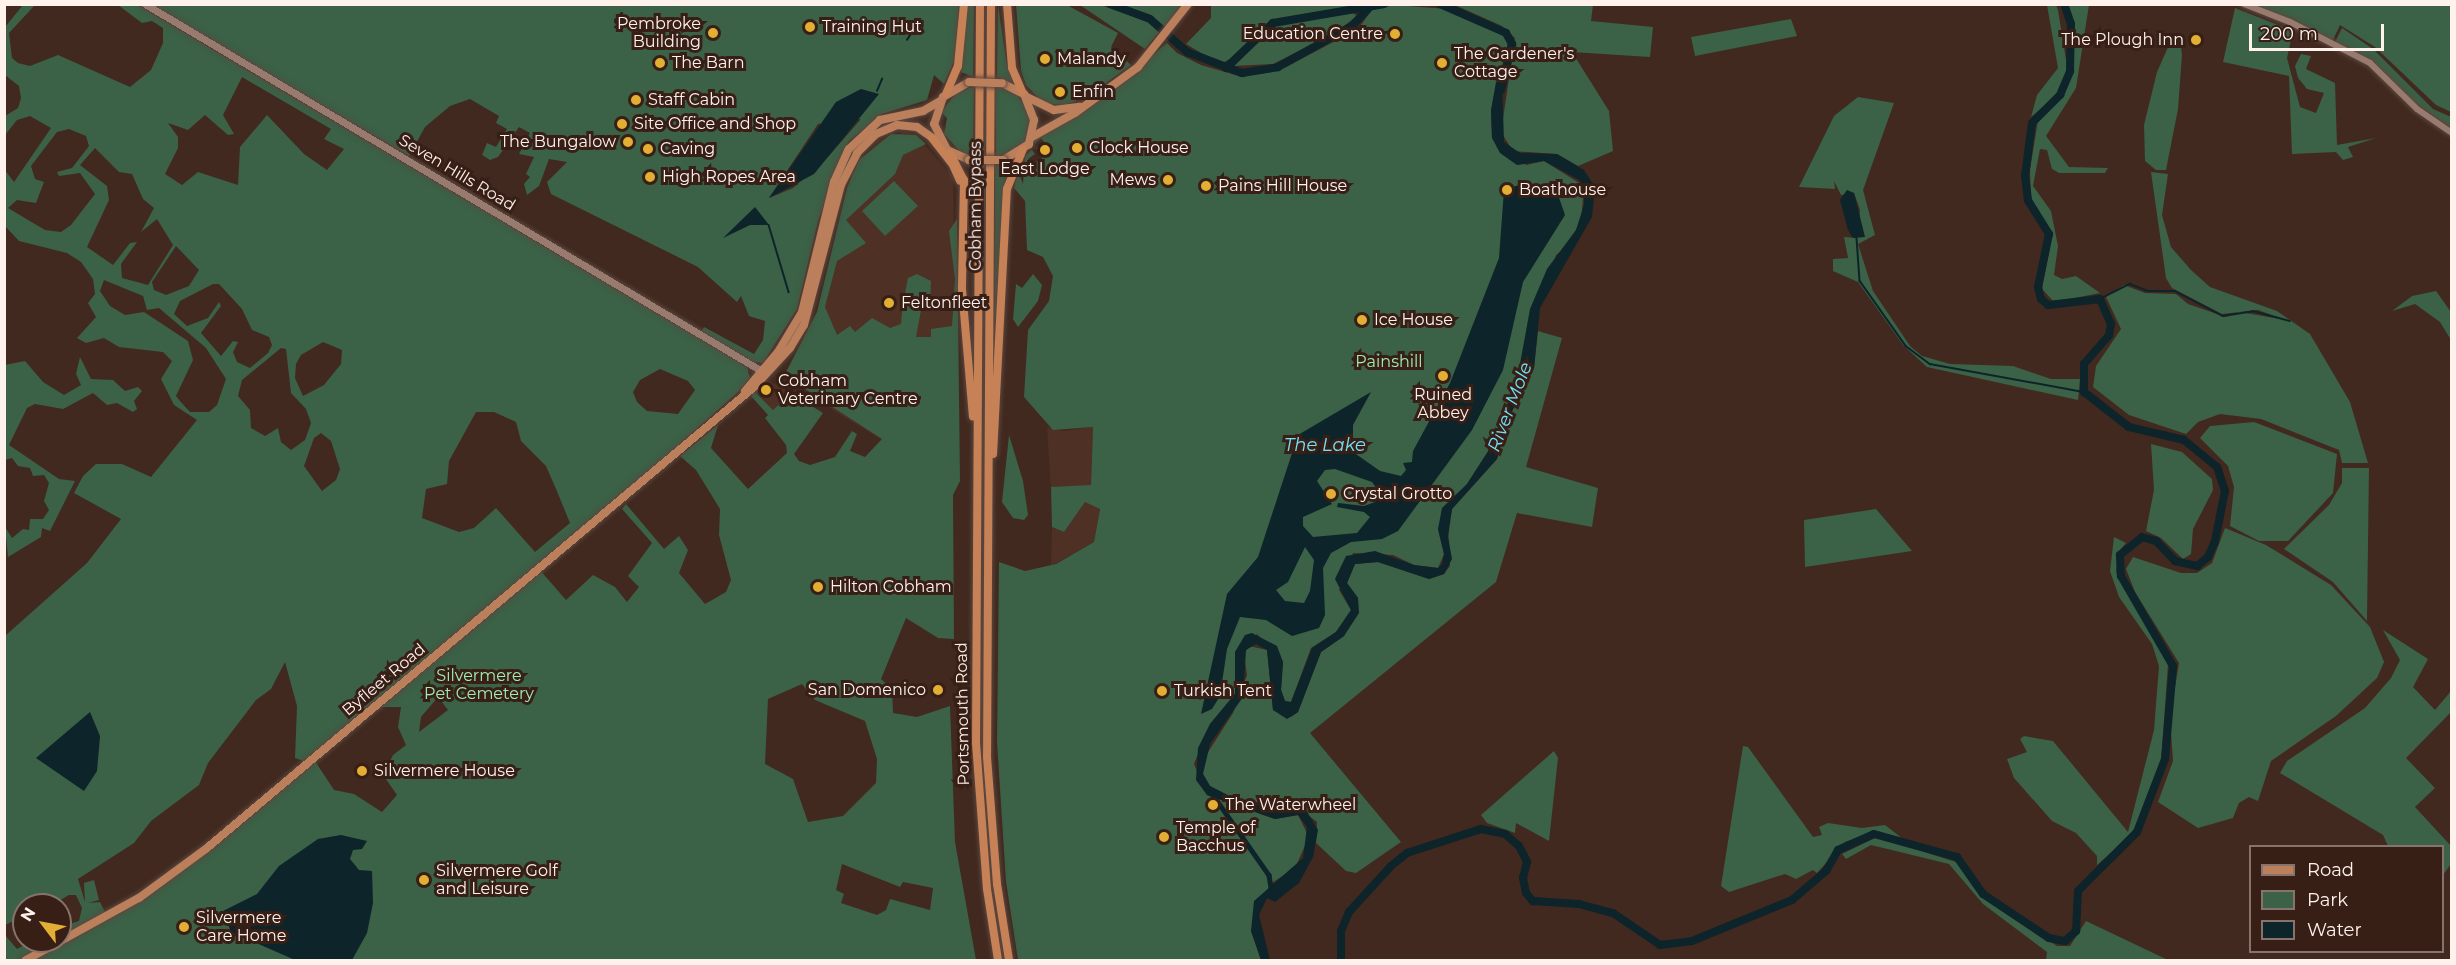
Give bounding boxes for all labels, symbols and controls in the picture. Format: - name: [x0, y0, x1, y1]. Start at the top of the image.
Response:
- scale bar: [2252, 12, 2387, 50]
- place label: Pembroke Building: [617, 14, 701, 52]
- place label: Training Hut: [822, 17, 922, 37]
- marker: Training Hut: [803, 20, 817, 34]
- text: 200 m: [2260, 23, 2318, 45]
- place label: Education Centre: [1243, 24, 1383, 44]
- marker: Pembroke Building: [706, 26, 720, 40]
- marker: Education Centre: [1388, 27, 1402, 41]
- place label: The Plough Inn: [2061, 30, 2184, 50]
- marker: The Plough Inn: [2189, 33, 2203, 47]
- place label: The Gardener's Cottage: [1454, 44, 1574, 82]
- place label: Malandy: [1057, 49, 1126, 69]
- marker: Malandy: [1038, 52, 1052, 66]
- place label: The Barn: [672, 53, 744, 73]
- marker: The Barn: [653, 56, 667, 70]
- marker: The Gardener's Cottage: [1435, 56, 1449, 70]
- place label: Enfin: [1072, 82, 1114, 102]
- marker: Enfin: [1053, 85, 1067, 99]
- place label: Staff Cabin: [648, 90, 735, 110]
- marker: Staff Cabin: [629, 93, 643, 107]
- place label: Site Office and Shop: [634, 114, 796, 134]
- marker: Site Office and Shop: [615, 117, 629, 131]
- street label: Seven Hills Road: [395, 131, 519, 215]
- place label: The Bungalow: [500, 132, 616, 152]
- marker: The Bungalow: [621, 135, 635, 149]
- place label: Clock House: [1089, 138, 1189, 158]
- place label: Caving: [660, 139, 715, 159]
- street label: Cobham Bypass: [966, 141, 986, 271]
- marker: Clock House: [1070, 141, 1084, 155]
- marker: Caving: [641, 142, 655, 156]
- marker: East Lodge: [1038, 143, 1052, 157]
- place label: East Lodge: [1000, 159, 1090, 179]
- place label: High Ropes Area: [662, 167, 796, 187]
- marker: High Ropes Area: [643, 170, 657, 184]
- place label: Mews: [1109, 170, 1156, 190]
- marker: Mews: [1161, 173, 1175, 187]
- place label: Pains Hill House: [1218, 176, 1347, 196]
- marker: Pains Hill House: [1199, 179, 1213, 193]
- place label: Boathouse: [1519, 180, 1606, 200]
- marker: Boathouse: [1500, 183, 1514, 197]
- place label: Feltonfleet: [901, 293, 987, 313]
- marker: Feltonfleet: [882, 296, 896, 310]
- place label: Ice House: [1374, 310, 1453, 330]
- marker: Ice House: [1355, 313, 1369, 327]
- park label: Painshill: [1355, 352, 1423, 372]
- water label: River Mole: [1483, 359, 1537, 455]
- marker: Ruined Abbey: [1436, 369, 1450, 383]
- place label: Cobham Veterinary Centre: [778, 371, 918, 409]
- marker: Cobham Veterinary Centre: [759, 383, 773, 397]
- place label: Ruined Abbey: [1414, 385, 1472, 423]
- water label: The Lake: [1284, 434, 1366, 456]
- place label: Crystal Grotto: [1343, 484, 1452, 504]
- marker: Crystal Grotto: [1324, 487, 1338, 501]
- place label: Hilton Cobham: [830, 577, 952, 597]
- marker: Hilton Cobham: [811, 580, 825, 594]
- street label: Byfleet Road: [339, 640, 429, 720]
- street label: Portsmouth Road: [952, 642, 974, 786]
- park label: Silvermere Pet Cemetery: [424, 666, 534, 704]
- place label: San Domenico: [808, 680, 926, 700]
- place label: Turkish Tent: [1174, 681, 1272, 701]
- marker: San Domenico: [931, 683, 945, 697]
- marker: Turkish Tent: [1155, 684, 1169, 698]
- place label: Silvermere House: [374, 761, 515, 781]
- marker: Silvermere House: [355, 764, 369, 778]
- place label: The Waterwheel: [1225, 795, 1356, 815]
- marker: The Waterwheel: [1206, 798, 1220, 812]
- place label: Temple of Bacchus: [1176, 818, 1255, 856]
- marker: Temple of Bacchus: [1157, 830, 1171, 844]
- legend: [2249, 845, 2444, 953]
- text: Road: [2307, 859, 2354, 881]
- place label: Silvermere Golf and Leisure: [436, 861, 558, 899]
- marker: Silvermere Golf and Leisure: [417, 873, 431, 887]
- text: Park: [2307, 889, 2348, 911]
- north arrow: [12, 893, 72, 953]
- text: N: [17, 904, 39, 925]
- place label: Silvermere Care Home: [196, 908, 286, 946]
- text: Water: [2307, 919, 2362, 941]
- marker: Silvermere Care Home: [177, 920, 191, 934]

